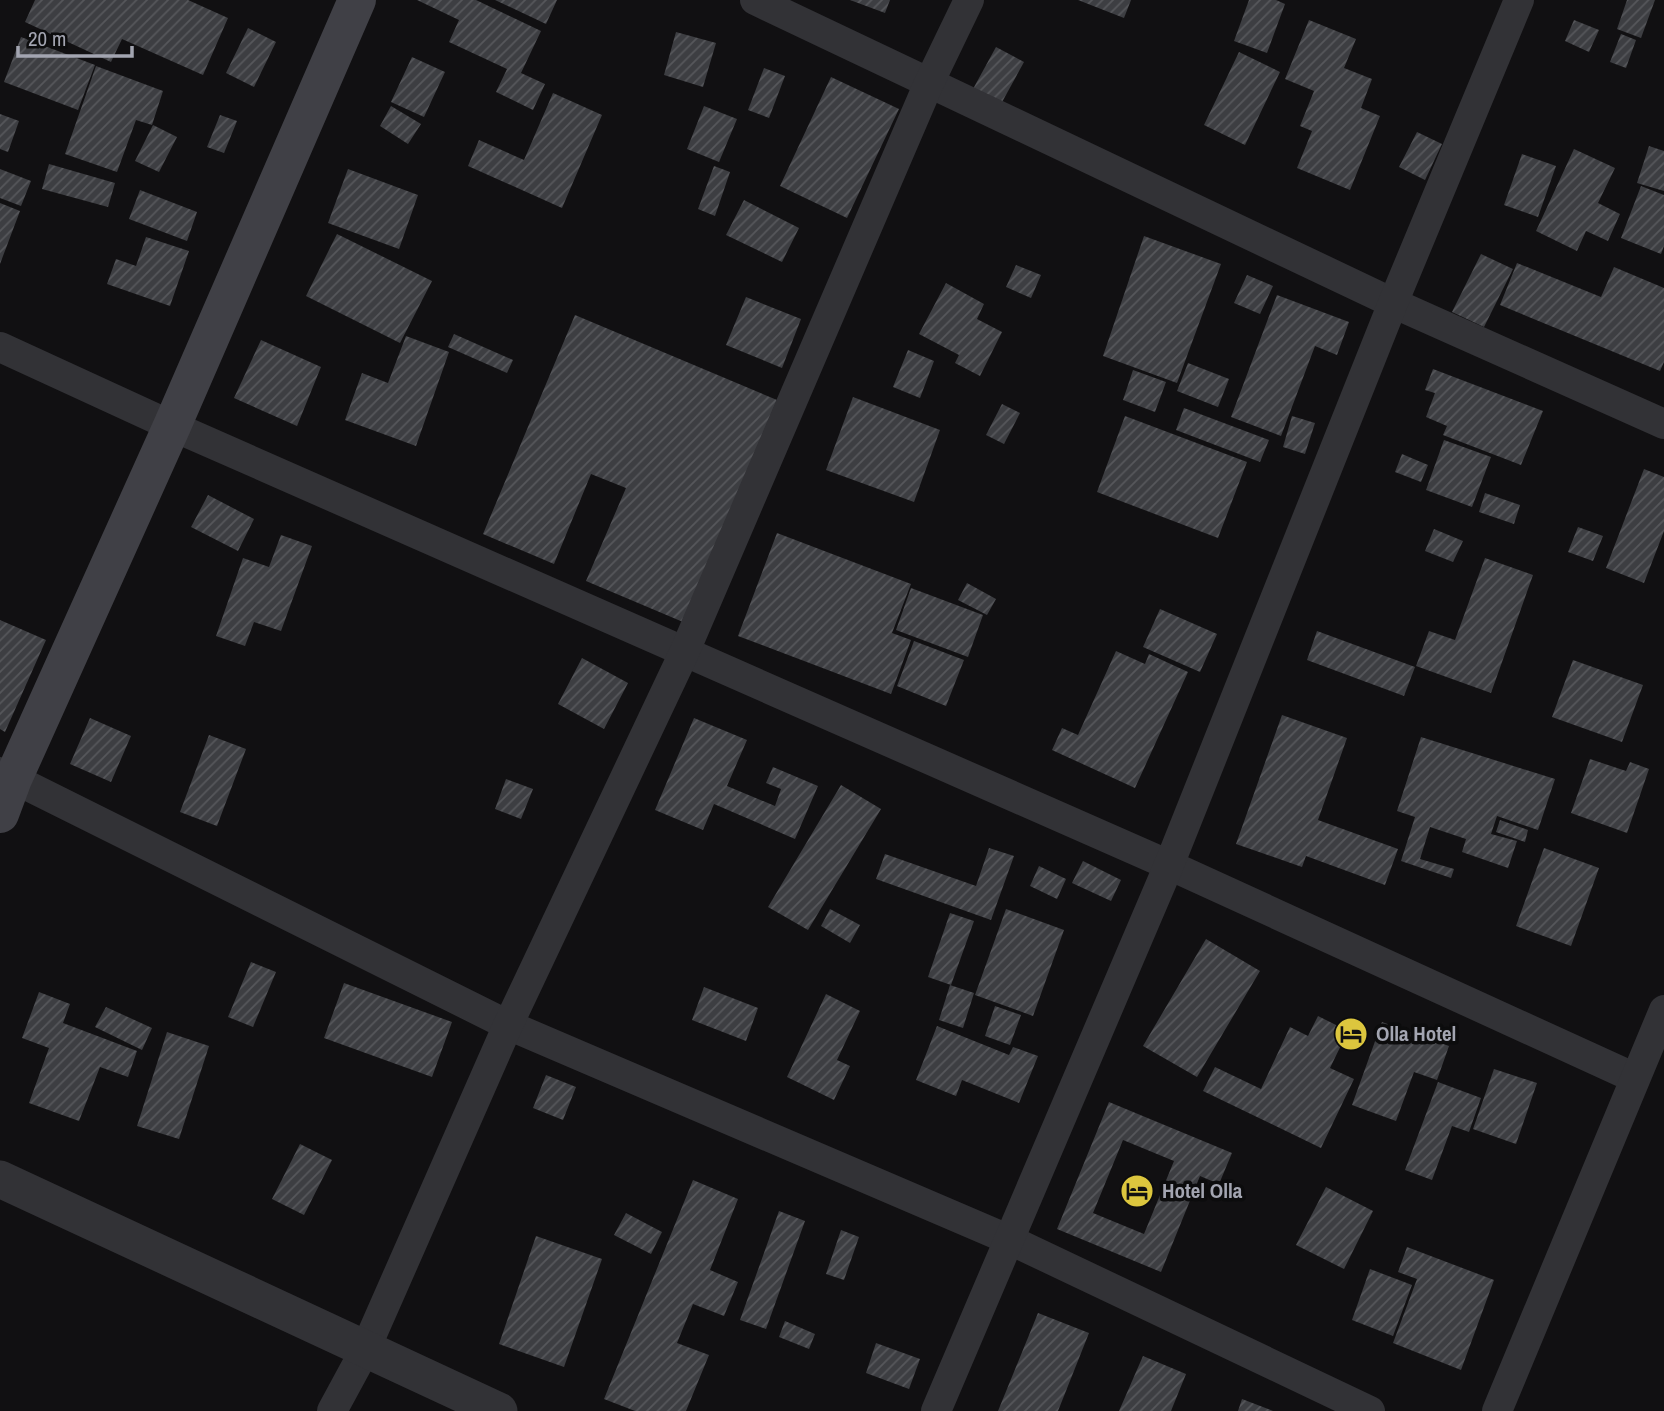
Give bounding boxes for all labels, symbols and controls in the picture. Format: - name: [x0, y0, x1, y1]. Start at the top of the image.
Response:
- scale bar: [18, 14, 131, 58]
- text: 20 m: [28, 24, 66, 53]
- hotel icon: Olla Hotel: [1332, 1015, 1370, 1053]
- place label: Olla Hotel: [1376, 1019, 1456, 1048]
- hotel icon: Hotel Olla: [1118, 1172, 1156, 1210]
- place label: Hotel Olla: [1162, 1176, 1243, 1205]

